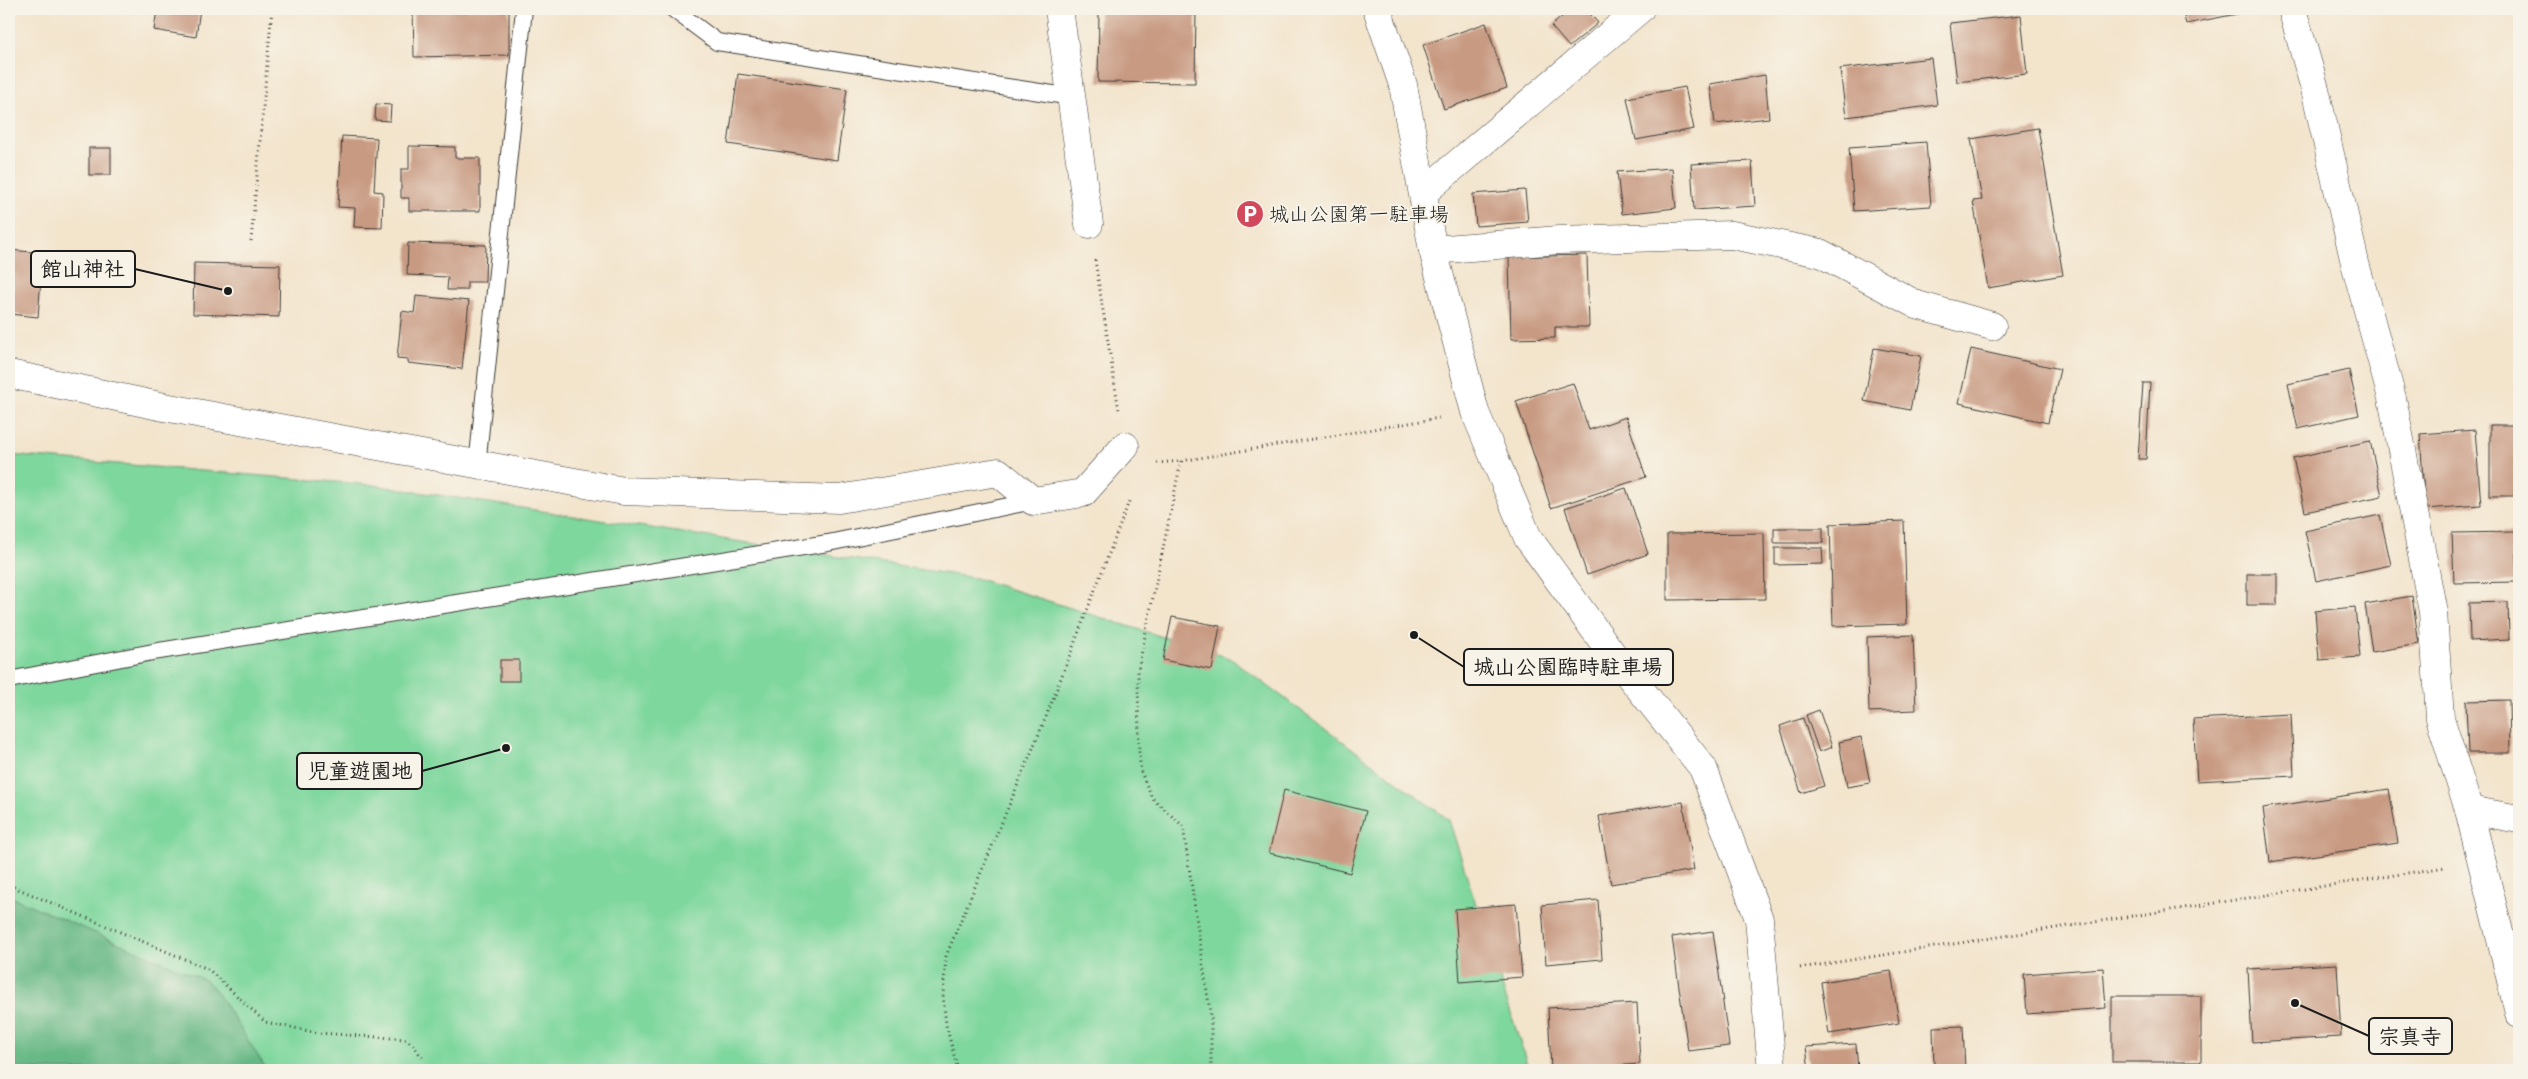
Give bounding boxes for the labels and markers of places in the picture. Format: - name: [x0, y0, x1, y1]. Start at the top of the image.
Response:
- parking icon: 城山公園第一駐車場: [1235, 199, 1265, 229]
- place label: 城山公園第一駐車場: [1269, 202, 1449, 231]
- callout: 館山神社: [31, 251, 135, 287]
- callout: 城山公園臨時駐車場: [1464, 649, 1673, 685]
- callout: 児童遊園地: [297, 753, 422, 789]
- callout: 宗真寺: [2369, 1018, 2452, 1054]

